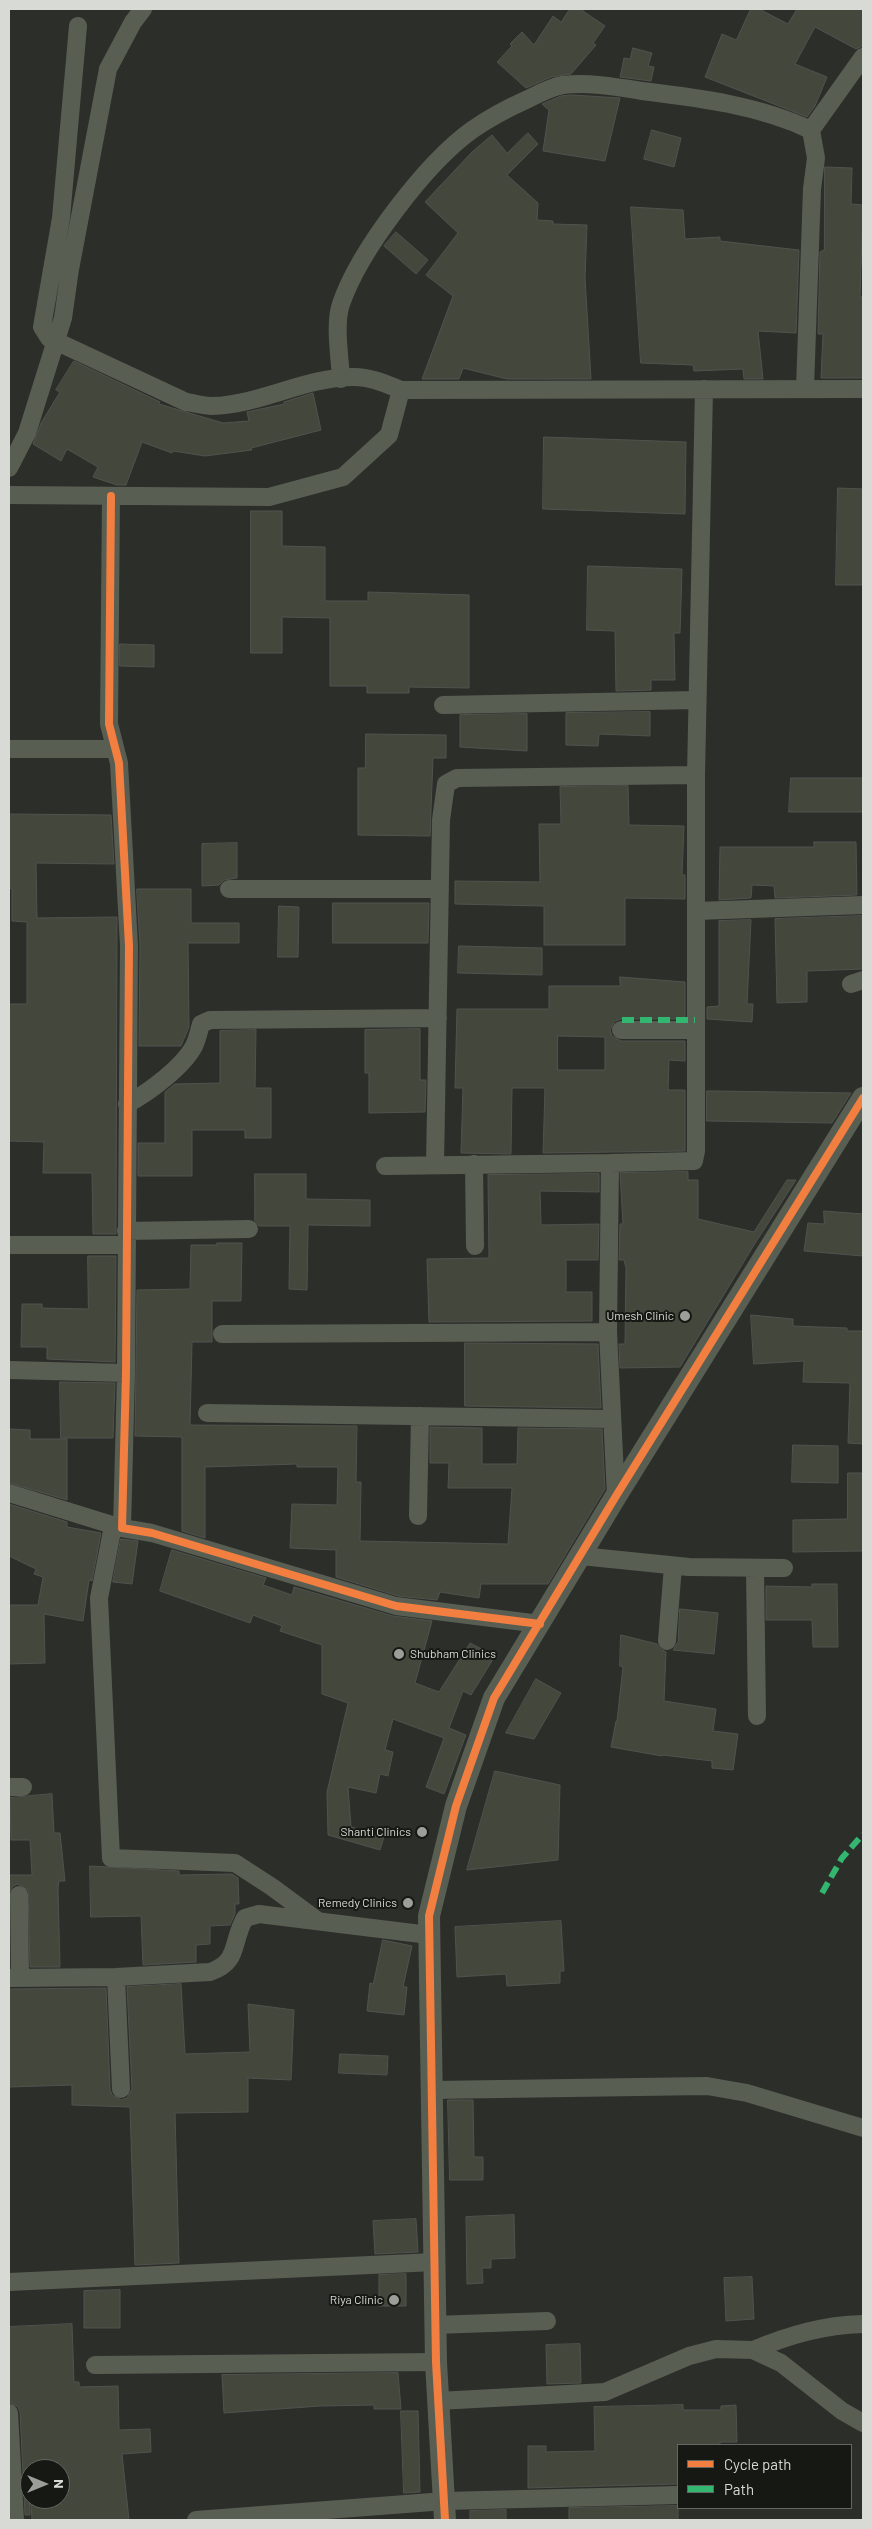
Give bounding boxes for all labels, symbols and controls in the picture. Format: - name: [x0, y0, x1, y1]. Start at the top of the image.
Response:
- place label: Umesh Clinic: [607, 1309, 674, 1323]
- marker: Umesh Clinic: [678, 1309, 692, 1323]
- marker: Shubham Clinics: [392, 1647, 406, 1661]
- place label: Shubham Clinics: [410, 1647, 496, 1661]
- place label: Shanti Clinics: [340, 1825, 411, 1839]
- marker: Shanti Clinics: [415, 1825, 429, 1839]
- place label: Remedy Clinics: [318, 1896, 397, 1910]
- marker: Remedy Clinics: [401, 1896, 415, 1910]
- place label: Riya Clinic: [330, 2293, 383, 2307]
- marker: Riya Clinic: [387, 2293, 401, 2307]
- legend: [677, 2444, 852, 2509]
- text: Cycle path: [724, 2455, 791, 2473]
- north arrow: [20, 2459, 70, 2509]
- text: N: [51, 2479, 68, 2489]
- text: Path: [724, 2480, 754, 2498]

